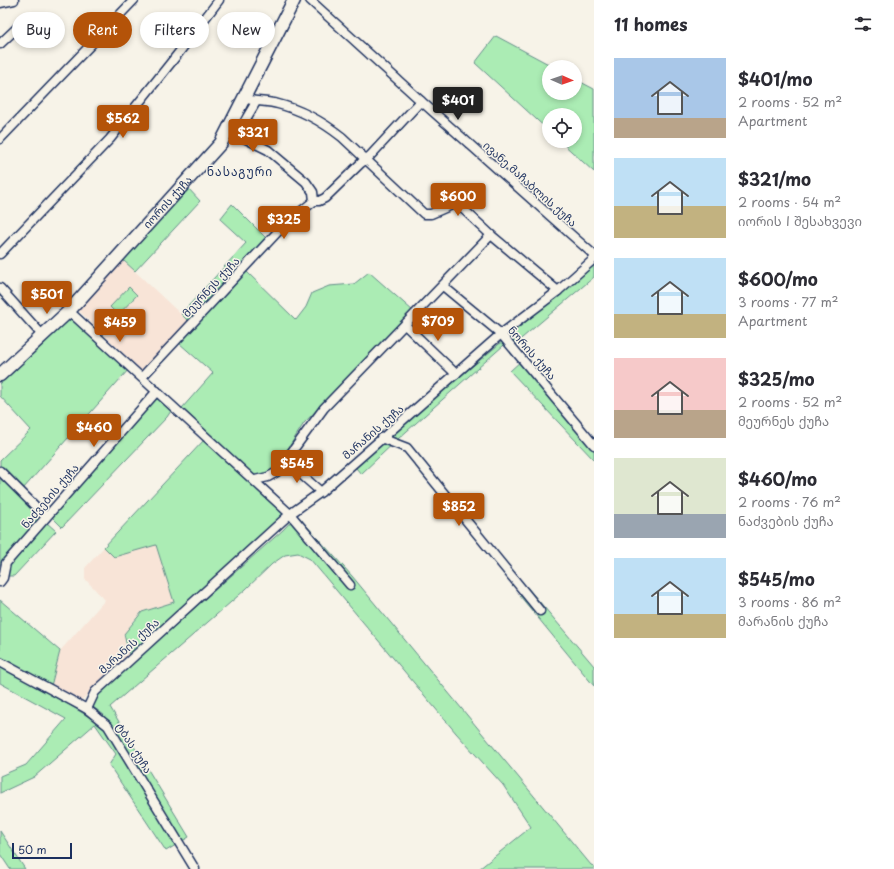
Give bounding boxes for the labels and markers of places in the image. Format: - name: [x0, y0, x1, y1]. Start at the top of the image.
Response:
- pin: $401: [434, 87, 482, 121]
- pin: $562: [99, 105, 147, 139]
- pin: $321: [229, 119, 277, 153]
- pin: $600: [434, 183, 482, 217]
- pin: $325: [260, 206, 308, 240]
- pin: $501: [23, 281, 71, 315]
- pin: $709: [414, 308, 462, 342]
- pin: $459: [96, 309, 144, 343]
- pin: $460: [70, 414, 118, 448]
- pin: $545: [273, 450, 321, 484]
- pin: $852: [435, 493, 483, 527]

